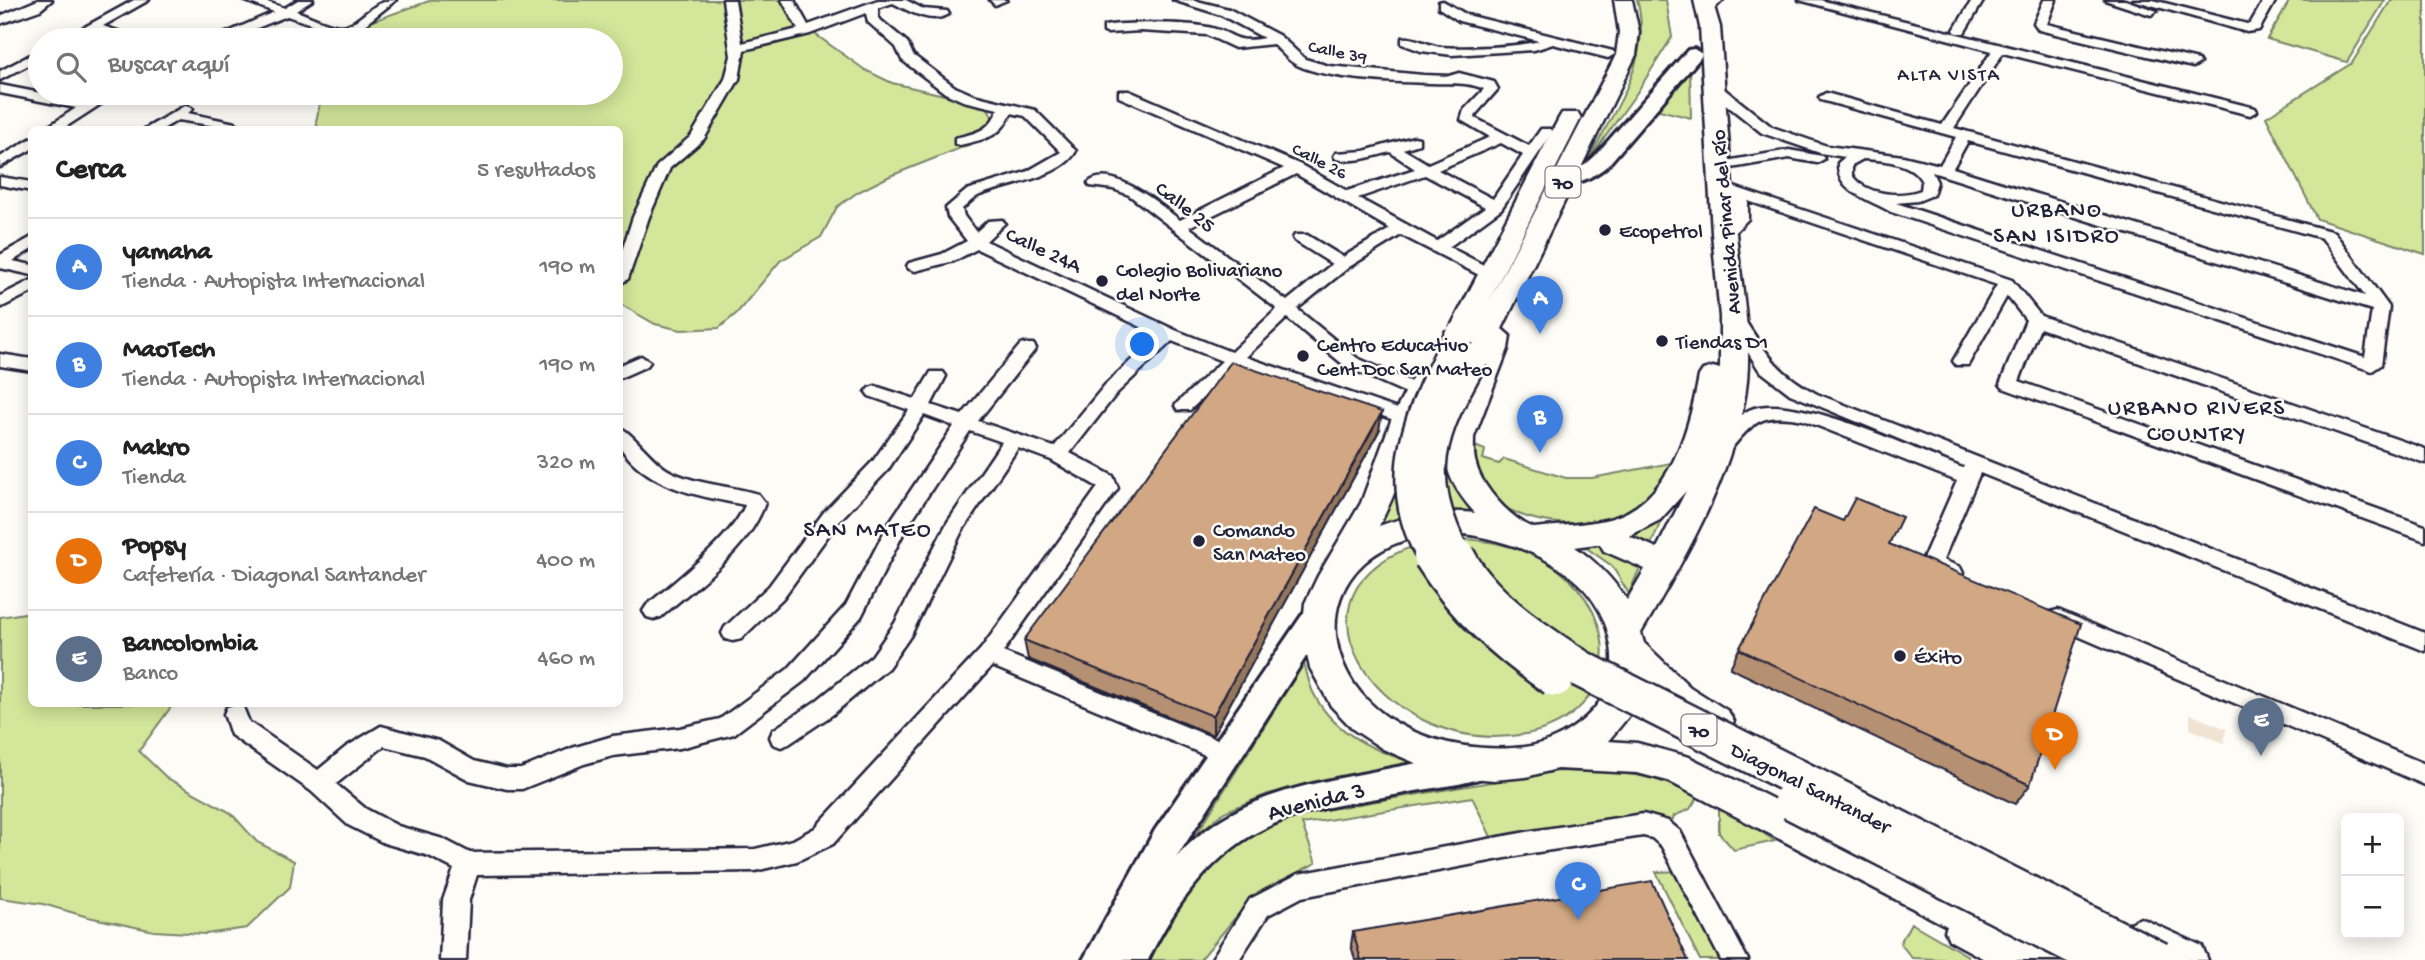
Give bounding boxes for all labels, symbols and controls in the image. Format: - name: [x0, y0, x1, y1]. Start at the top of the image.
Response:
- search box: [28, 28, 623, 105]
- street label: Calle 39: [1306, 37, 1369, 70]
- icon: search: [52, 48, 90, 86]
- text: Buscar aquí: [108, 51, 230, 82]
- district label: ALTA VISTA: [1897, 65, 2001, 88]
- street label: Avenida Pinar del Río: [1708, 128, 1749, 315]
- street label: Calle 26: [1288, 139, 1351, 185]
- text: Cerca: [56, 154, 125, 189]
- text: 5 resultados: [477, 158, 595, 185]
- road number: 70: [1546, 166, 1580, 198]
- street label: Calle 25: [1149, 178, 1219, 240]
- district label: URBANO SAN ISIDRO: [1993, 198, 2121, 251]
- place label: Ecopetrol: [1619, 221, 1703, 246]
- marker: Ecopetrol: [1597, 222, 1613, 238]
- street label: Calle 24A: [1001, 224, 1086, 281]
- text: yamaha: [123, 238, 212, 269]
- text: A: [72, 254, 86, 281]
- text: 190 m: [539, 254, 595, 281]
- place label: Colegio Bolivariano del Norte: [1116, 260, 1282, 309]
- text: Tienda · Autopista Internacional: [123, 269, 425, 296]
- marker: Colegio Bolivariano del Norte: [1094, 273, 1110, 289]
- pin: A: [1517, 276, 1563, 334]
- your location: [1125, 327, 1159, 361]
- place label: Tiendas D1: [1675, 332, 1768, 357]
- marker: Tiendas D1: [1654, 333, 1670, 349]
- place label: Centro Educativo Cent Doc San Mateo: [1317, 335, 1492, 384]
- text: MaoTech: [123, 336, 215, 367]
- marker: Centro Educativo Cent Doc San Mateo: [1295, 348, 1311, 364]
- text: B: [73, 352, 85, 379]
- text: 190 m: [539, 352, 595, 379]
- text: Tienda · Autopista Internacional: [123, 367, 425, 394]
- pin: B: [1517, 395, 1563, 453]
- district label: URBANO RIVERS COUNTRY: [2108, 396, 2286, 449]
- text: Makro: [123, 434, 190, 465]
- text: C: [73, 450, 85, 477]
- text: 320 m: [537, 450, 595, 477]
- text: Tienda: [123, 465, 186, 492]
- district label: SAN MATEO: [803, 518, 933, 545]
- place label: Comando San Mateo: [1213, 520, 1306, 569]
- text: Popsy: [123, 532, 186, 563]
- marker: Comando San Mateo: [1191, 533, 1207, 549]
- text: D: [72, 548, 87, 575]
- text: 400 m: [536, 548, 595, 575]
- text: Cafetería · Diagonal Santander: [123, 563, 425, 590]
- text: Bancolombia: [123, 630, 257, 661]
- text: E: [72, 646, 86, 673]
- text: 460 m: [538, 646, 595, 673]
- place label: Éxito: [1914, 647, 1962, 672]
- marker: Éxito: [1892, 648, 1908, 664]
- text: Banco: [123, 661, 178, 688]
- pin: E: [2238, 698, 2284, 756]
- pin: D: [2032, 712, 2078, 770]
- road number: 70: [1682, 715, 1716, 746]
- street label: Diagonal Santander: [1723, 738, 1895, 842]
- street label: Avenida 3: [1265, 777, 1369, 829]
- map controls: [2341, 813, 2404, 939]
- button: +: [2341, 813, 2404, 876]
- pin: C: [1555, 862, 1601, 920]
- button: −: [2341, 876, 2404, 939]

